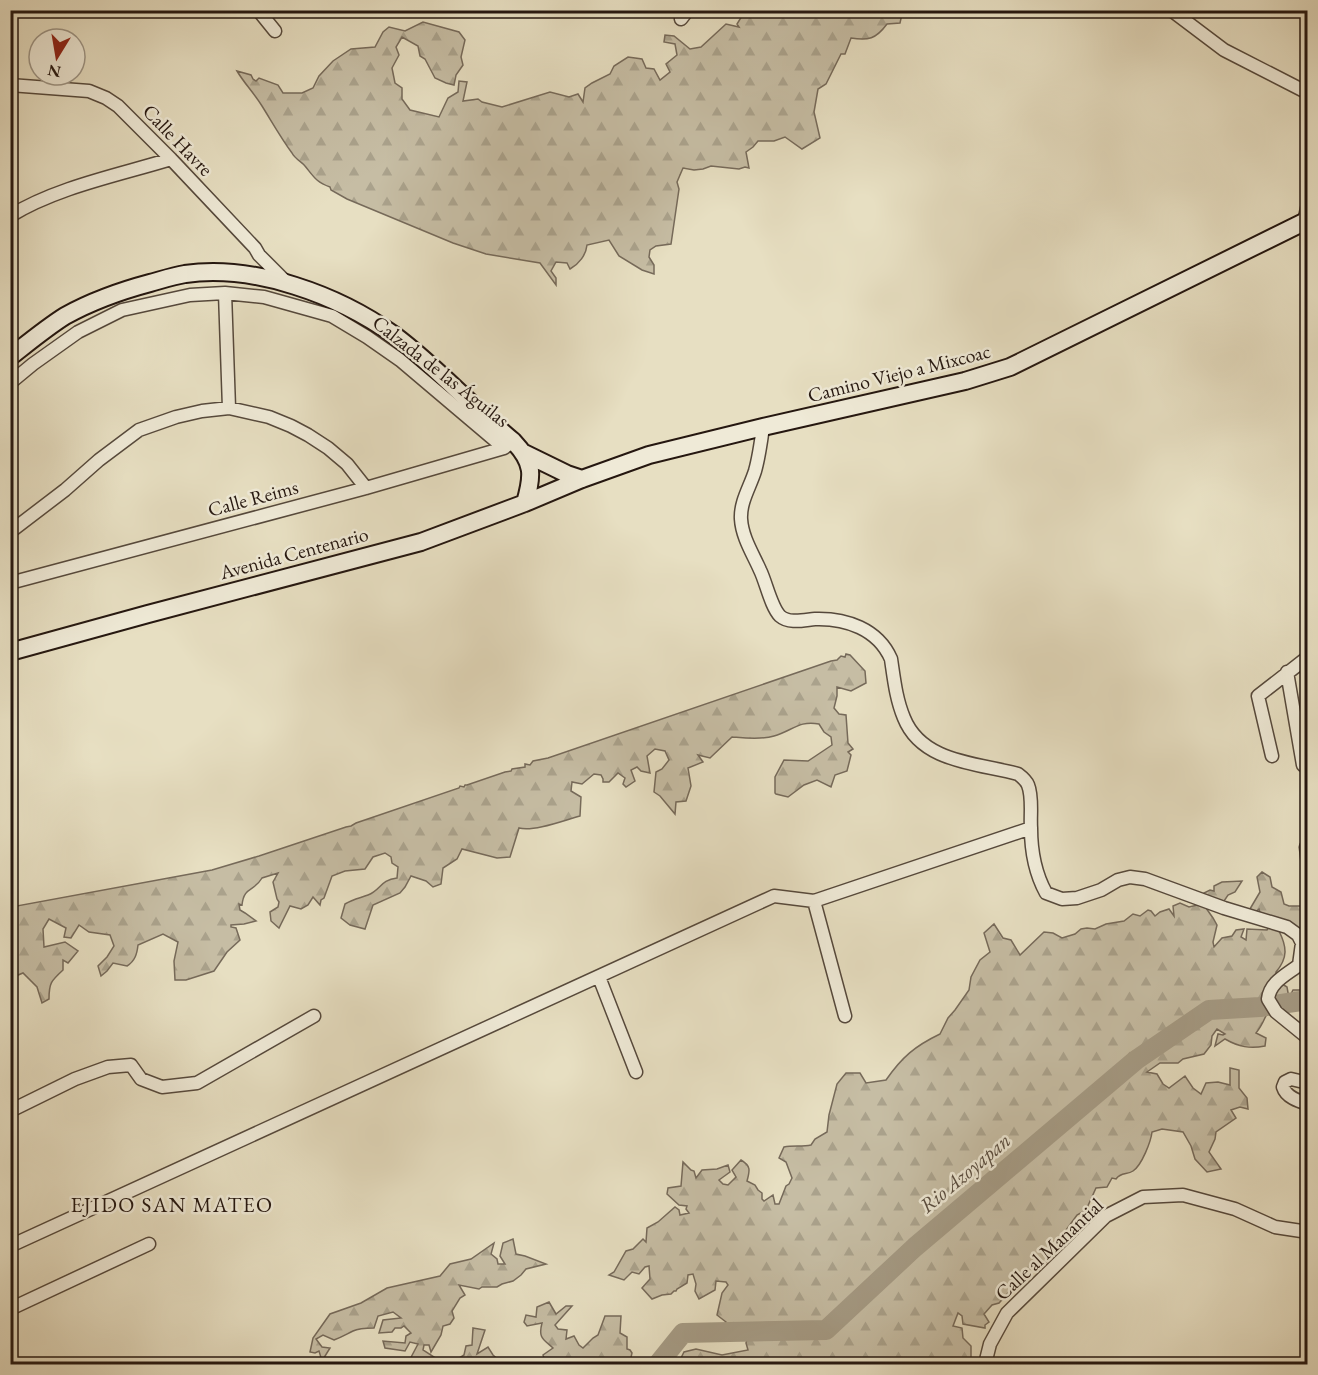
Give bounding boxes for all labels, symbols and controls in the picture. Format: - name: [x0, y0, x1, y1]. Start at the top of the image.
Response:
- north arrow: [27, 27, 87, 87]
- text: N: [46, 60, 63, 83]
- street label: Calle Havre: [137, 98, 219, 182]
- street label: Calzada de las Águilas: [367, 309, 515, 433]
- street label: Camino Viejo a Mixcoac: [805, 338, 993, 408]
- street label: Calle Reims: [205, 473, 301, 523]
- street label: Avenida Centenario: [216, 521, 371, 586]
- water label: Rio Azoyapan: [913, 1127, 1016, 1219]
- district label: EJIDO SAN MATEO: [70, 1191, 274, 1218]
- street label: Calle al Manantial: [989, 1192, 1109, 1306]

